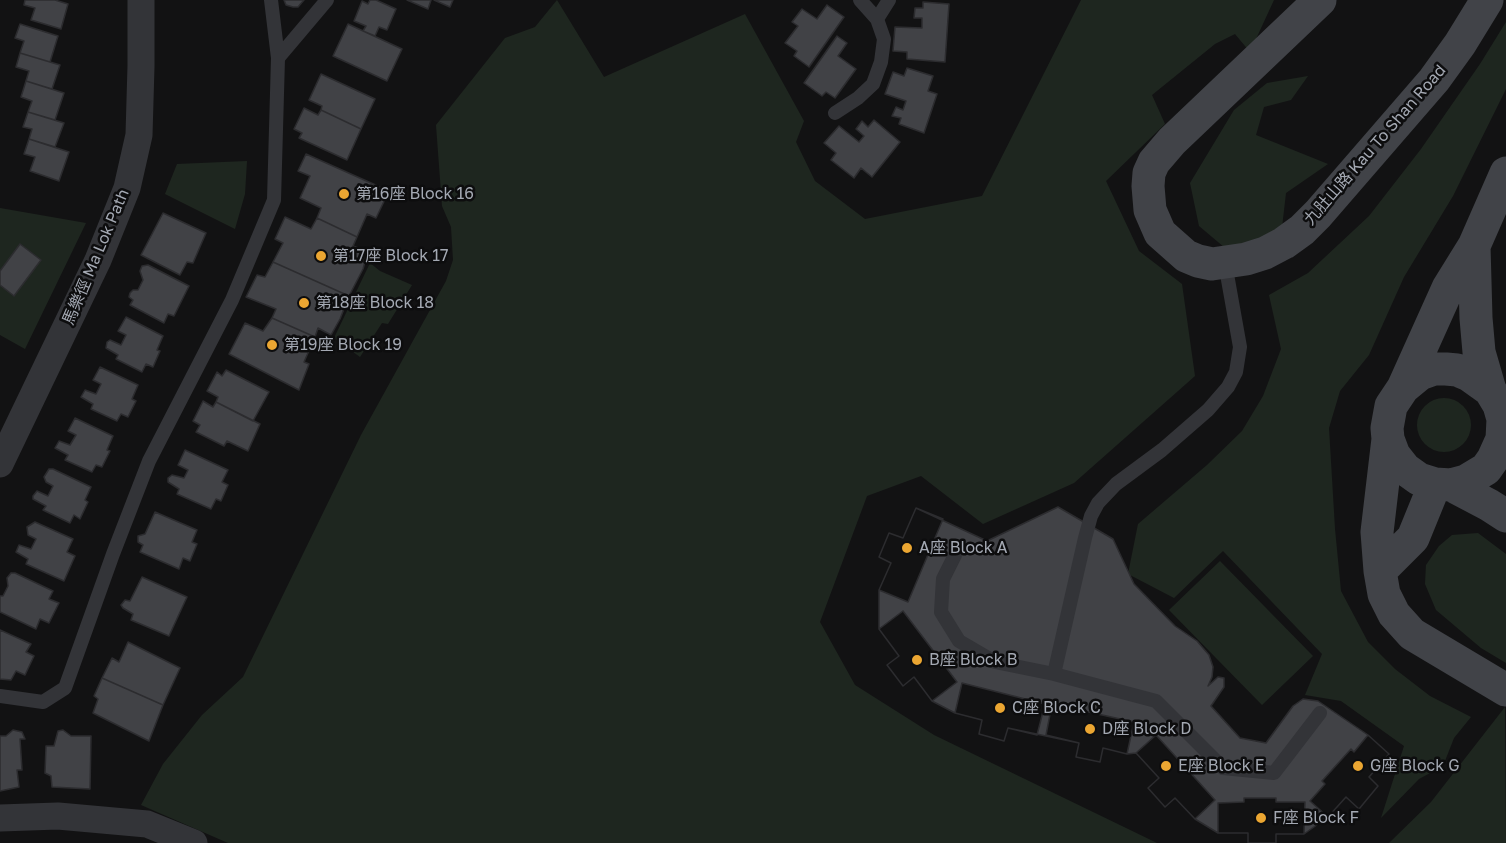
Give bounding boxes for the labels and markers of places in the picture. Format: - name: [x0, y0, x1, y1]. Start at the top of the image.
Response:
- place label: 第16座 Block 16: [356, 184, 474, 204]
- marker: 第16座 Block 16: [337, 187, 351, 201]
- place label: 第17座 Block 17: [333, 246, 449, 266]
- marker: 第17座 Block 17: [314, 249, 328, 263]
- place label: 第18座 Block 18: [316, 293, 434, 313]
- marker: 第18座 Block 18: [297, 296, 311, 310]
- place label: 第19座 Block 19: [284, 335, 402, 355]
- marker: 第19座 Block 19: [265, 338, 279, 352]
- place label: A座 Block A: [919, 538, 1007, 558]
- marker: A座 Block A: [900, 541, 914, 555]
- place label: B座 Block B: [929, 650, 1017, 670]
- marker: B座 Block B: [910, 653, 924, 667]
- place label: C座 Block C: [1012, 698, 1101, 718]
- marker: C座 Block C: [993, 701, 1007, 715]
- place label: D座 Block D: [1102, 719, 1191, 739]
- marker: D座 Block D: [1083, 722, 1097, 736]
- place label: E座 Block E: [1178, 756, 1265, 776]
- place label: G座 Block G: [1370, 756, 1460, 776]
- marker: E座 Block E: [1159, 759, 1173, 773]
- marker: G座 Block G: [1351, 759, 1365, 773]
- place label: F座 Block F: [1273, 808, 1359, 828]
- marker: F座 Block F: [1254, 811, 1268, 825]

